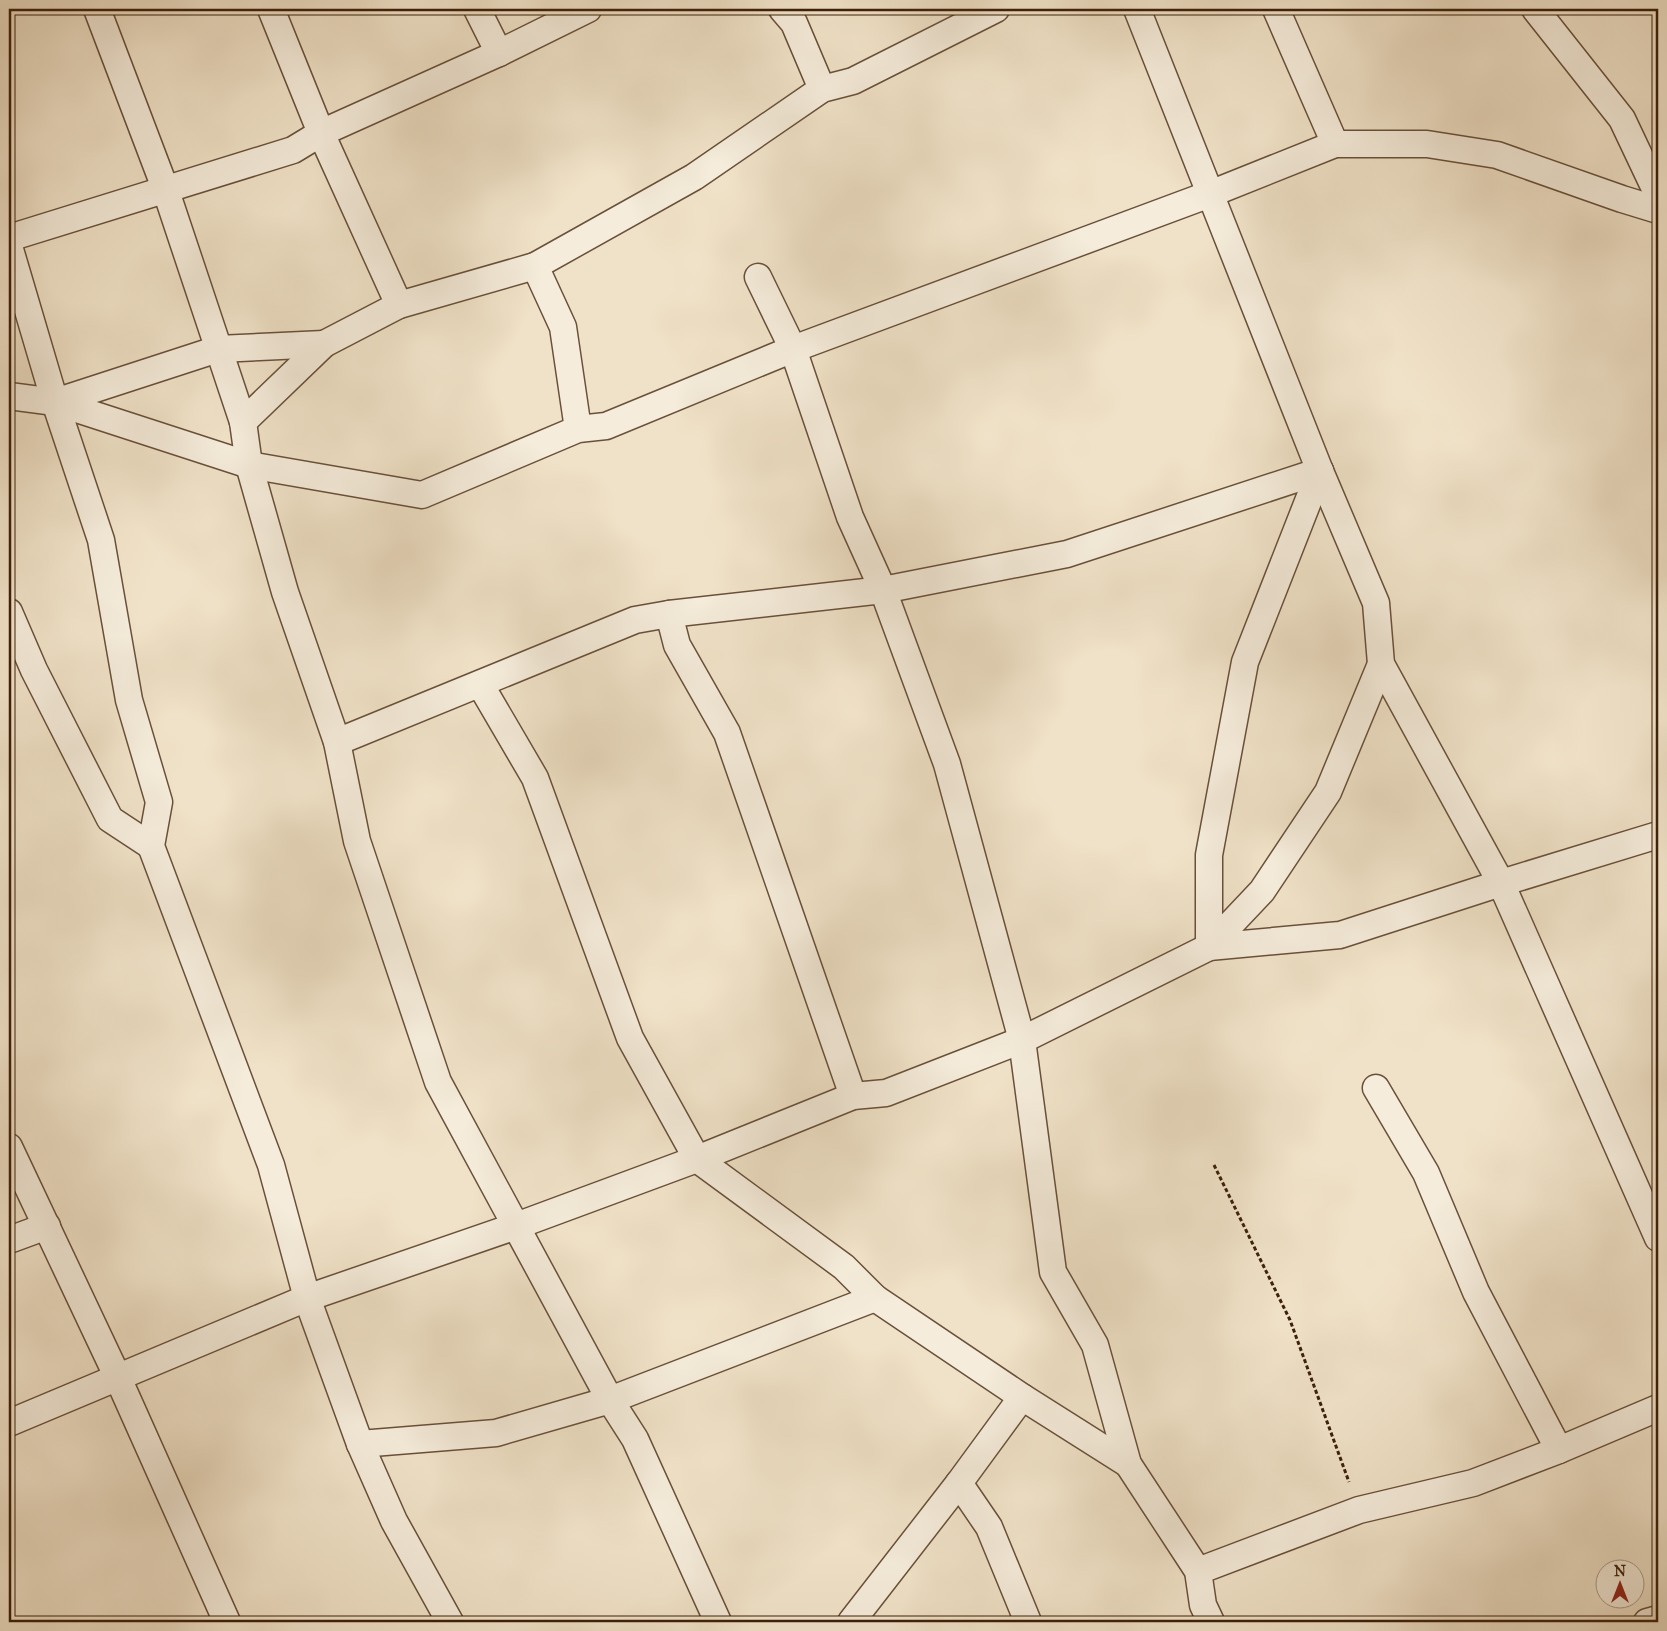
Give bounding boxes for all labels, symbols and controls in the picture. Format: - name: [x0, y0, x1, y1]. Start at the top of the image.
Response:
- north arrow: [1594, 1558, 1644, 1608]
- text: N: [1614, 1563, 1626, 1580]

